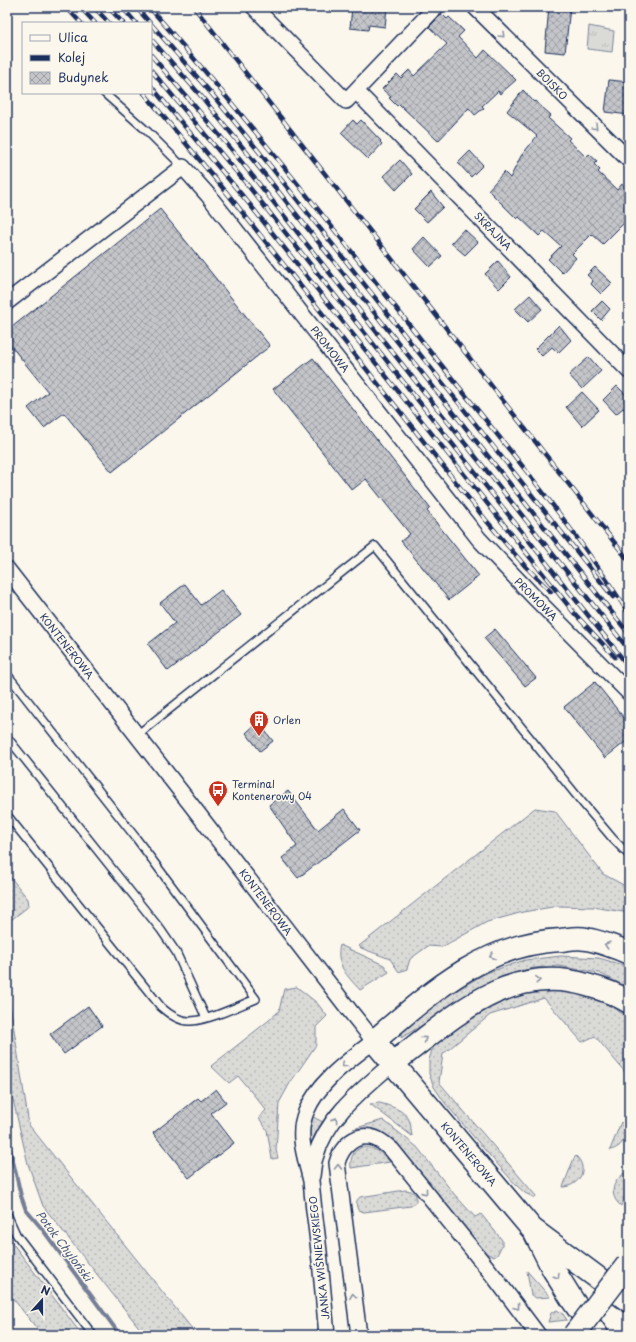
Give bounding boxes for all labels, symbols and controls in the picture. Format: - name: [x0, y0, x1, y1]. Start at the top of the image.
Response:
- legend: [22, 22, 152, 94]
- text: Ulica: [58, 28, 88, 46]
- one-way arrow: [497, 30, 505, 38]
- text: Kolej: [58, 48, 85, 66]
- street label: BOISKO: [533, 65, 571, 103]
- text: Budynek: [58, 68, 108, 86]
- one-way arrow: [590, 122, 598, 130]
- street label: SKRAJNA: [471, 208, 516, 253]
- street label: PROMOWA: [307, 322, 354, 375]
- street label: PROMOWA: [511, 574, 561, 624]
- street label: KONTENEROWA: [37, 610, 98, 682]
- building icon: Orlen: [248, 709, 270, 737]
- place label: Orlen: [273, 712, 301, 727]
- place label: Terminal Kontenerowy 04: [232, 776, 312, 803]
- bus stop icon: Terminal Kontenerowy 04: [207, 779, 229, 807]
- street label: KONTENEROWA: [236, 865, 296, 938]
- one-way arrow: [604, 942, 611, 950]
- one-way arrow: [489, 952, 496, 960]
- one-way arrow: [535, 976, 541, 985]
- one-way arrow: [420, 1037, 427, 1044]
- one-way arrow: [341, 1060, 348, 1067]
- one-way arrow: [330, 1117, 338, 1124]
- street label: KONTENEROWA: [438, 1118, 501, 1189]
- one-way arrow: [334, 1164, 342, 1170]
- one-way arrow: [421, 1187, 428, 1194]
- street label: JANKA WIŚNIEWSKIEGO: [305, 1196, 332, 1321]
- water label: Potok Chyloński: [32, 1207, 98, 1286]
- one-way arrow: [553, 1272, 560, 1279]
- north arrow: [22, 1280, 62, 1320]
- text: N: [39, 1281, 53, 1300]
- one-way arrow: [349, 1293, 358, 1299]
- one-way arrow: [512, 1303, 520, 1310]

